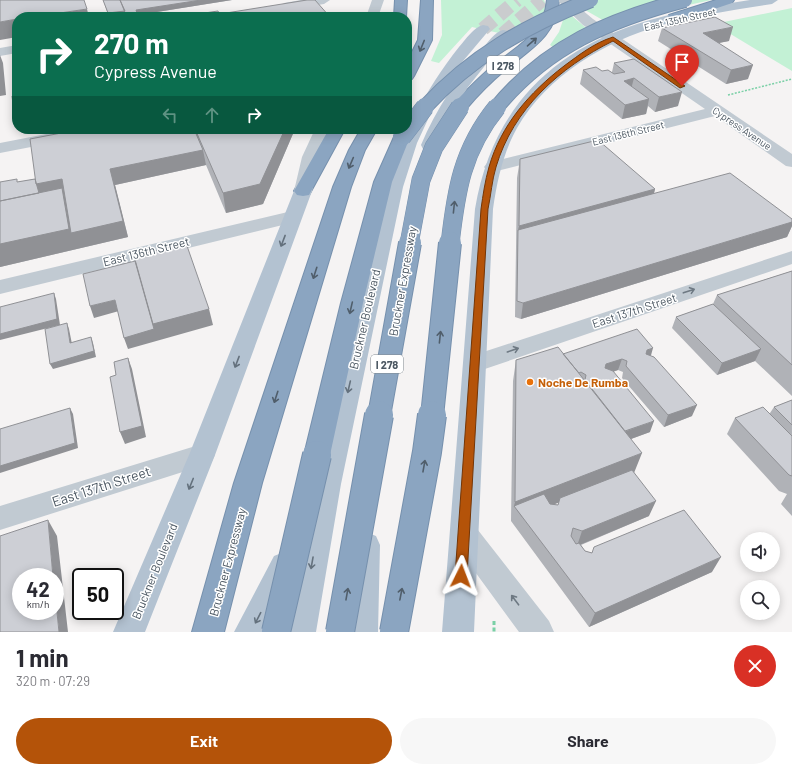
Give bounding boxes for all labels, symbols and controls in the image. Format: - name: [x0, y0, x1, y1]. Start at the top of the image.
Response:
- street label: East 135th Street: [643, 5, 718, 33]
- text: 270 m: [94, 26, 169, 60]
- icon: right: [28, 28, 80, 80]
- one-way arrow: [526, 37, 537, 46]
- one-way arrow: [418, 40, 426, 52]
- pin: [665, 45, 699, 86]
- icon: arrive: [671, 51, 693, 73]
- road number: I 278: [487, 56, 519, 74]
- text: Cypress Avenue: [94, 60, 217, 82]
- icon: left: [159, 104, 181, 126]
- icon: ahead: [201, 104, 223, 126]
- icon: right: [243, 104, 265, 126]
- street label: Cypress Avenue: [710, 104, 774, 152]
- street label: East 136th Street: [591, 118, 666, 148]
- one-way arrow: [347, 157, 354, 169]
- one-way arrow: [450, 201, 457, 214]
- street label: Bruckner Expressway: [385, 224, 419, 337]
- street label: East 136th Street: [101, 234, 191, 268]
- one-way arrow: [279, 234, 287, 246]
- one-way arrow: [311, 266, 318, 279]
- street label: Bruckner Boulevard: [346, 268, 382, 370]
- one-way arrow: [683, 287, 695, 295]
- street label: East 137th Street: [590, 290, 678, 330]
- one-way arrow: [346, 301, 354, 314]
- one-way arrow: [437, 331, 444, 344]
- one-way arrow: [506, 346, 518, 354]
- road number: I 278: [371, 355, 403, 373]
- one-way arrow: [233, 356, 241, 368]
- place label: Noche De Rumba: [538, 375, 628, 389]
- marker: Noche De Rumba: [525, 377, 535, 387]
- one-way arrow: [344, 380, 352, 393]
- one-way arrow: [272, 390, 279, 403]
- one-way arrow: [421, 460, 429, 473]
- street label: East 137th Street: [50, 462, 152, 510]
- one-way arrow: [186, 477, 194, 489]
- street label: Bruckner Expressway: [206, 506, 248, 618]
- street label: Bruckner Boulevard: [128, 521, 180, 621]
- map controls: [740, 532, 780, 620]
- button: sound: [740, 532, 780, 572]
- position arrow: [440, 555, 482, 597]
- one-way arrow: [308, 556, 316, 569]
- speed limit sign: 50: [72, 568, 124, 620]
- text: 42: [26, 577, 50, 601]
- button: search: [740, 580, 780, 620]
- one-way arrow: [343, 587, 351, 600]
- one-way arrow: [398, 588, 406, 601]
- one-way arrow: [511, 595, 520, 606]
- text: km/h: [27, 598, 49, 610]
- one-way arrow: [253, 612, 261, 624]
- text: 1 min: [16, 643, 69, 672]
- button: close: [734, 645, 776, 687]
- text: 320 m · 07:29: [16, 673, 90, 689]
- button: Exit: [16, 718, 392, 764]
- button: Share: [400, 718, 776, 764]

